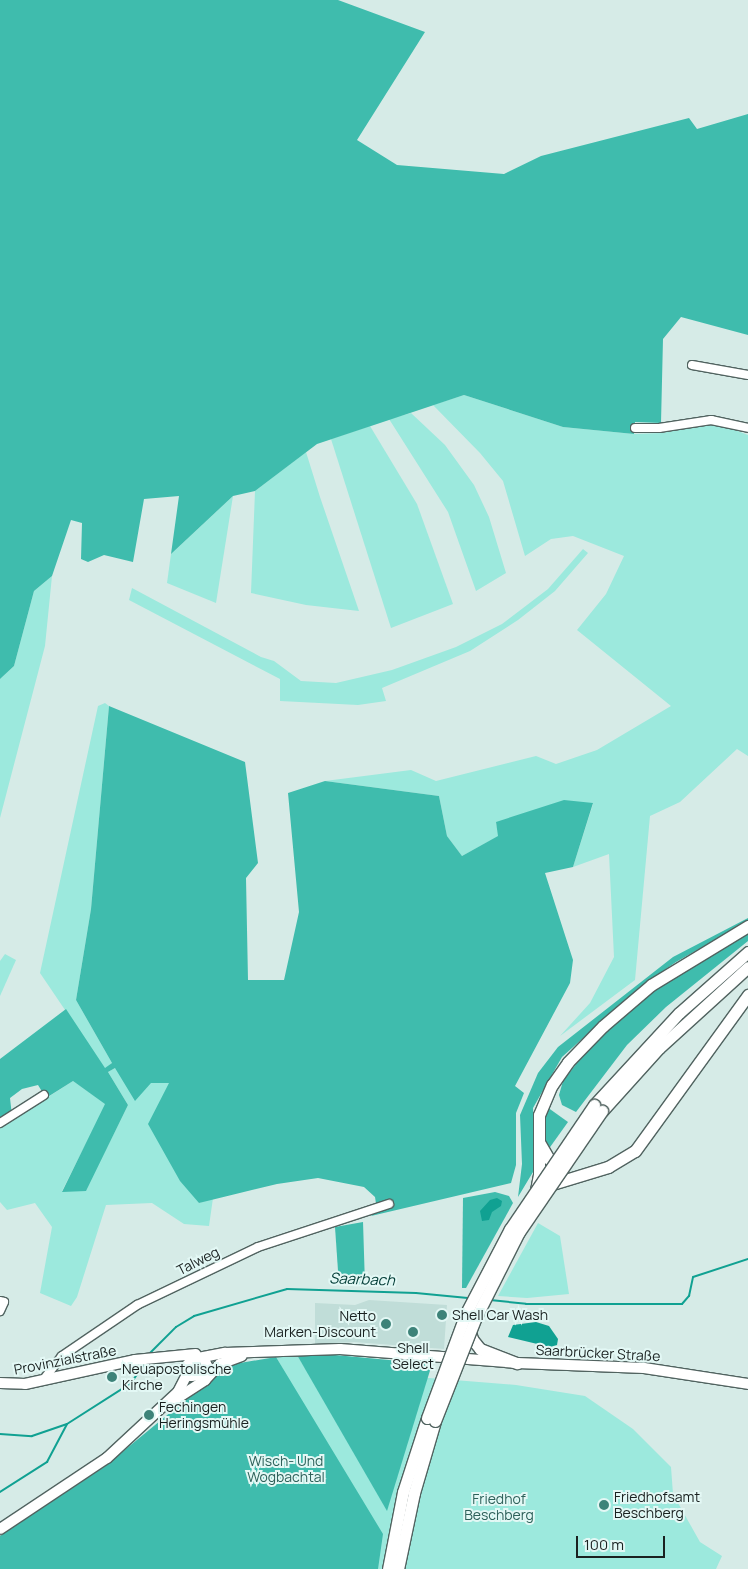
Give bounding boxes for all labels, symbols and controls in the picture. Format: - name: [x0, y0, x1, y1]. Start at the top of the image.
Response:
- street label: Talweg: [174, 1243, 222, 1279]
- water label: Saarbach: [329, 1269, 395, 1289]
- place label: Shell Car Wash: [452, 1307, 548, 1323]
- place label: Netto Marken-Discount: [264, 1308, 376, 1340]
- marker: Shell Car Wash: [436, 1309, 448, 1321]
- marker: Netto Marken-Discount: [380, 1318, 392, 1330]
- marker: Shell Select: [407, 1326, 419, 1338]
- place label: Shell Select: [392, 1340, 434, 1372]
- street label: Saarbrücker Straße: [535, 1341, 661, 1365]
- street label: Provinzialstraße: [12, 1342, 118, 1378]
- place label: Neuapostolische Kirche: [122, 1361, 231, 1394]
- marker: Neuapostolische Kirche: [106, 1371, 118, 1383]
- place label: Fechingen Heringsmühle: [159, 1399, 249, 1431]
- marker: Fechingen Heringsmühle: [143, 1409, 155, 1421]
- park label: Wisch- Und Wogbachtal: [247, 1453, 325, 1485]
- place label: Friedhofsamt Beschberg: [614, 1489, 700, 1521]
- park label: Friedhof Beschberg: [464, 1491, 534, 1524]
- marker: Friedhofsamt Beschberg: [598, 1499, 610, 1511]
- scale bar: [578, 1526, 667, 1558]
- text: 100 m: [584, 1534, 624, 1555]

